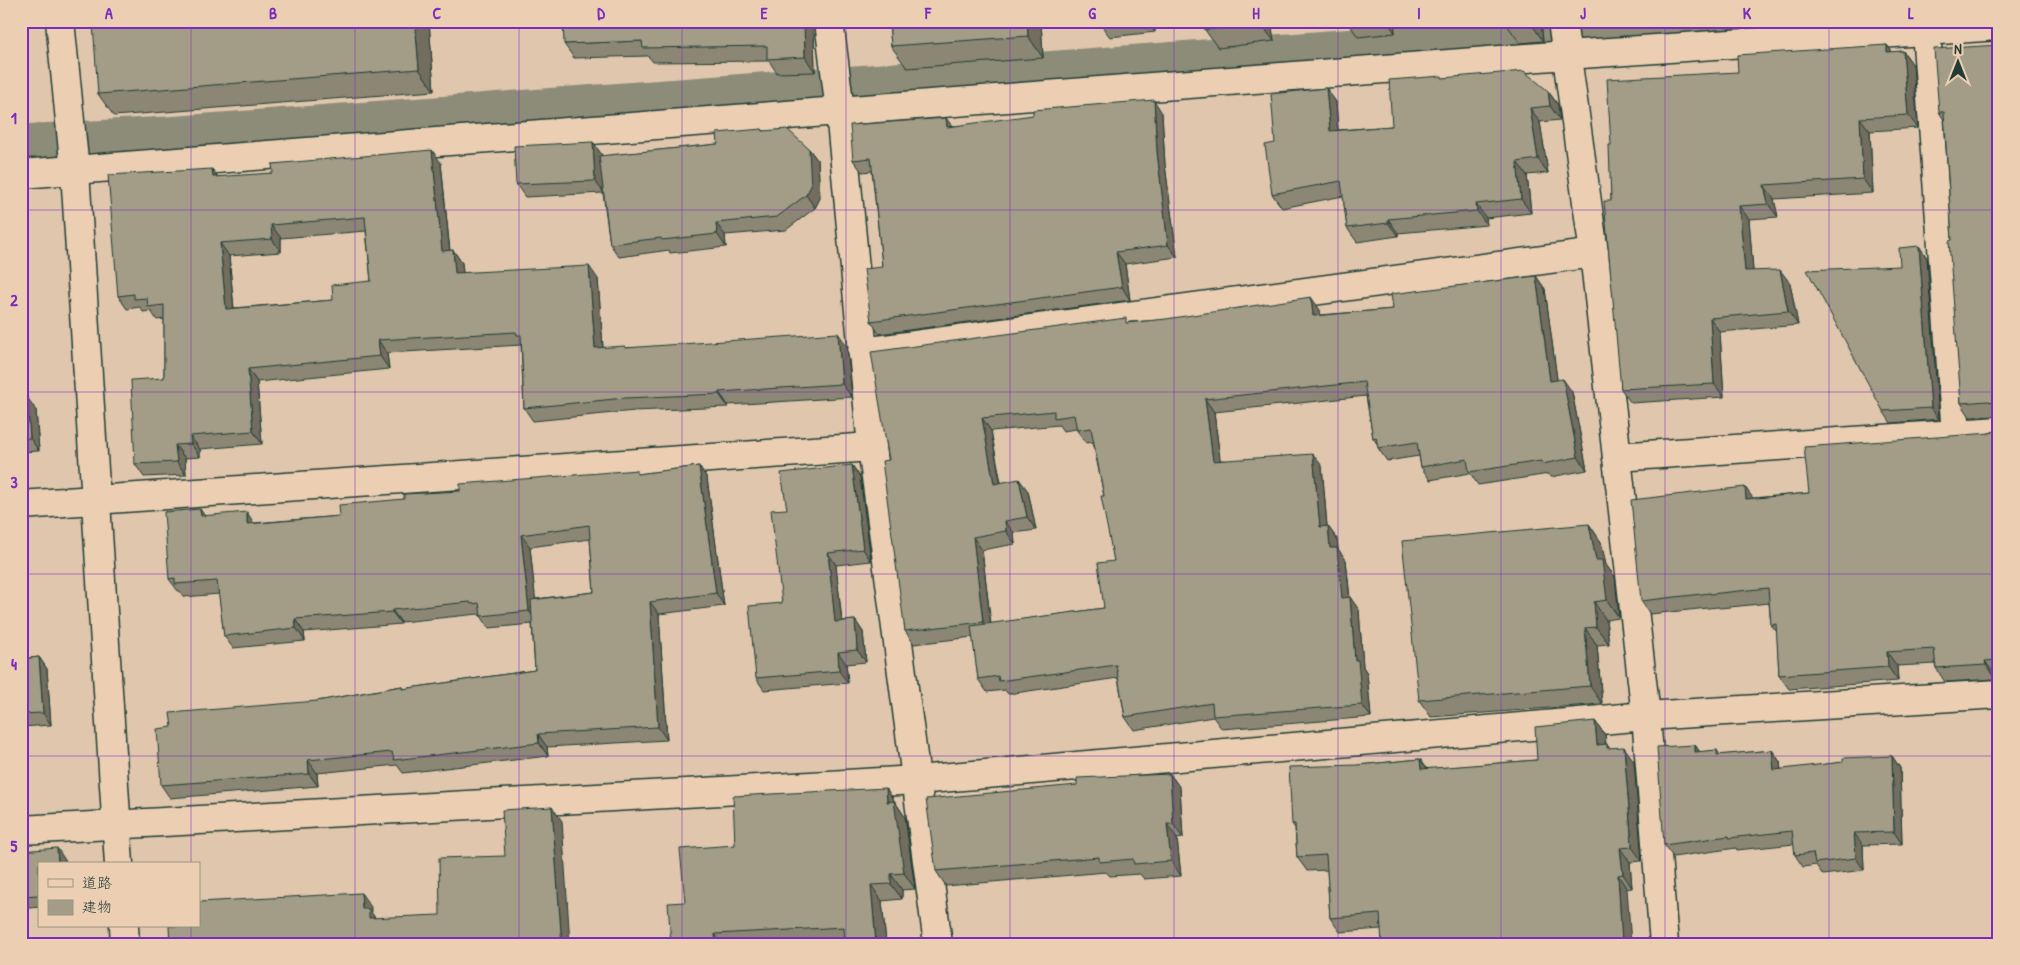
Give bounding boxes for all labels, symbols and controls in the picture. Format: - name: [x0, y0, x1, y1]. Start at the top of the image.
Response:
- text: A: [105, 2, 113, 24]
- text: B: [269, 2, 277, 24]
- text: C: [433, 2, 442, 24]
- text: D: [597, 2, 605, 24]
- text: E: [760, 2, 768, 24]
- text: F: [924, 2, 932, 24]
- text: G: [1088, 2, 1096, 24]
- text: H: [1252, 2, 1260, 24]
- text: I: [1417, 2, 1421, 24]
- text: J: [1580, 2, 1586, 24]
- text: K: [1743, 2, 1752, 24]
- text: L: [1908, 2, 1914, 24]
- north arrow: [1932, 38, 1982, 88]
- text: N: [1954, 39, 1962, 58]
- text: 1: [11, 107, 17, 129]
- text: 2: [10, 289, 18, 311]
- text: 3: [10, 471, 18, 493]
- text: 4: [11, 653, 17, 675]
- text: 5: [11, 835, 18, 857]
- legend: [38, 862, 200, 928]
- text: 道路: [82, 872, 112, 893]
- text: 建物: [82, 896, 112, 917]

